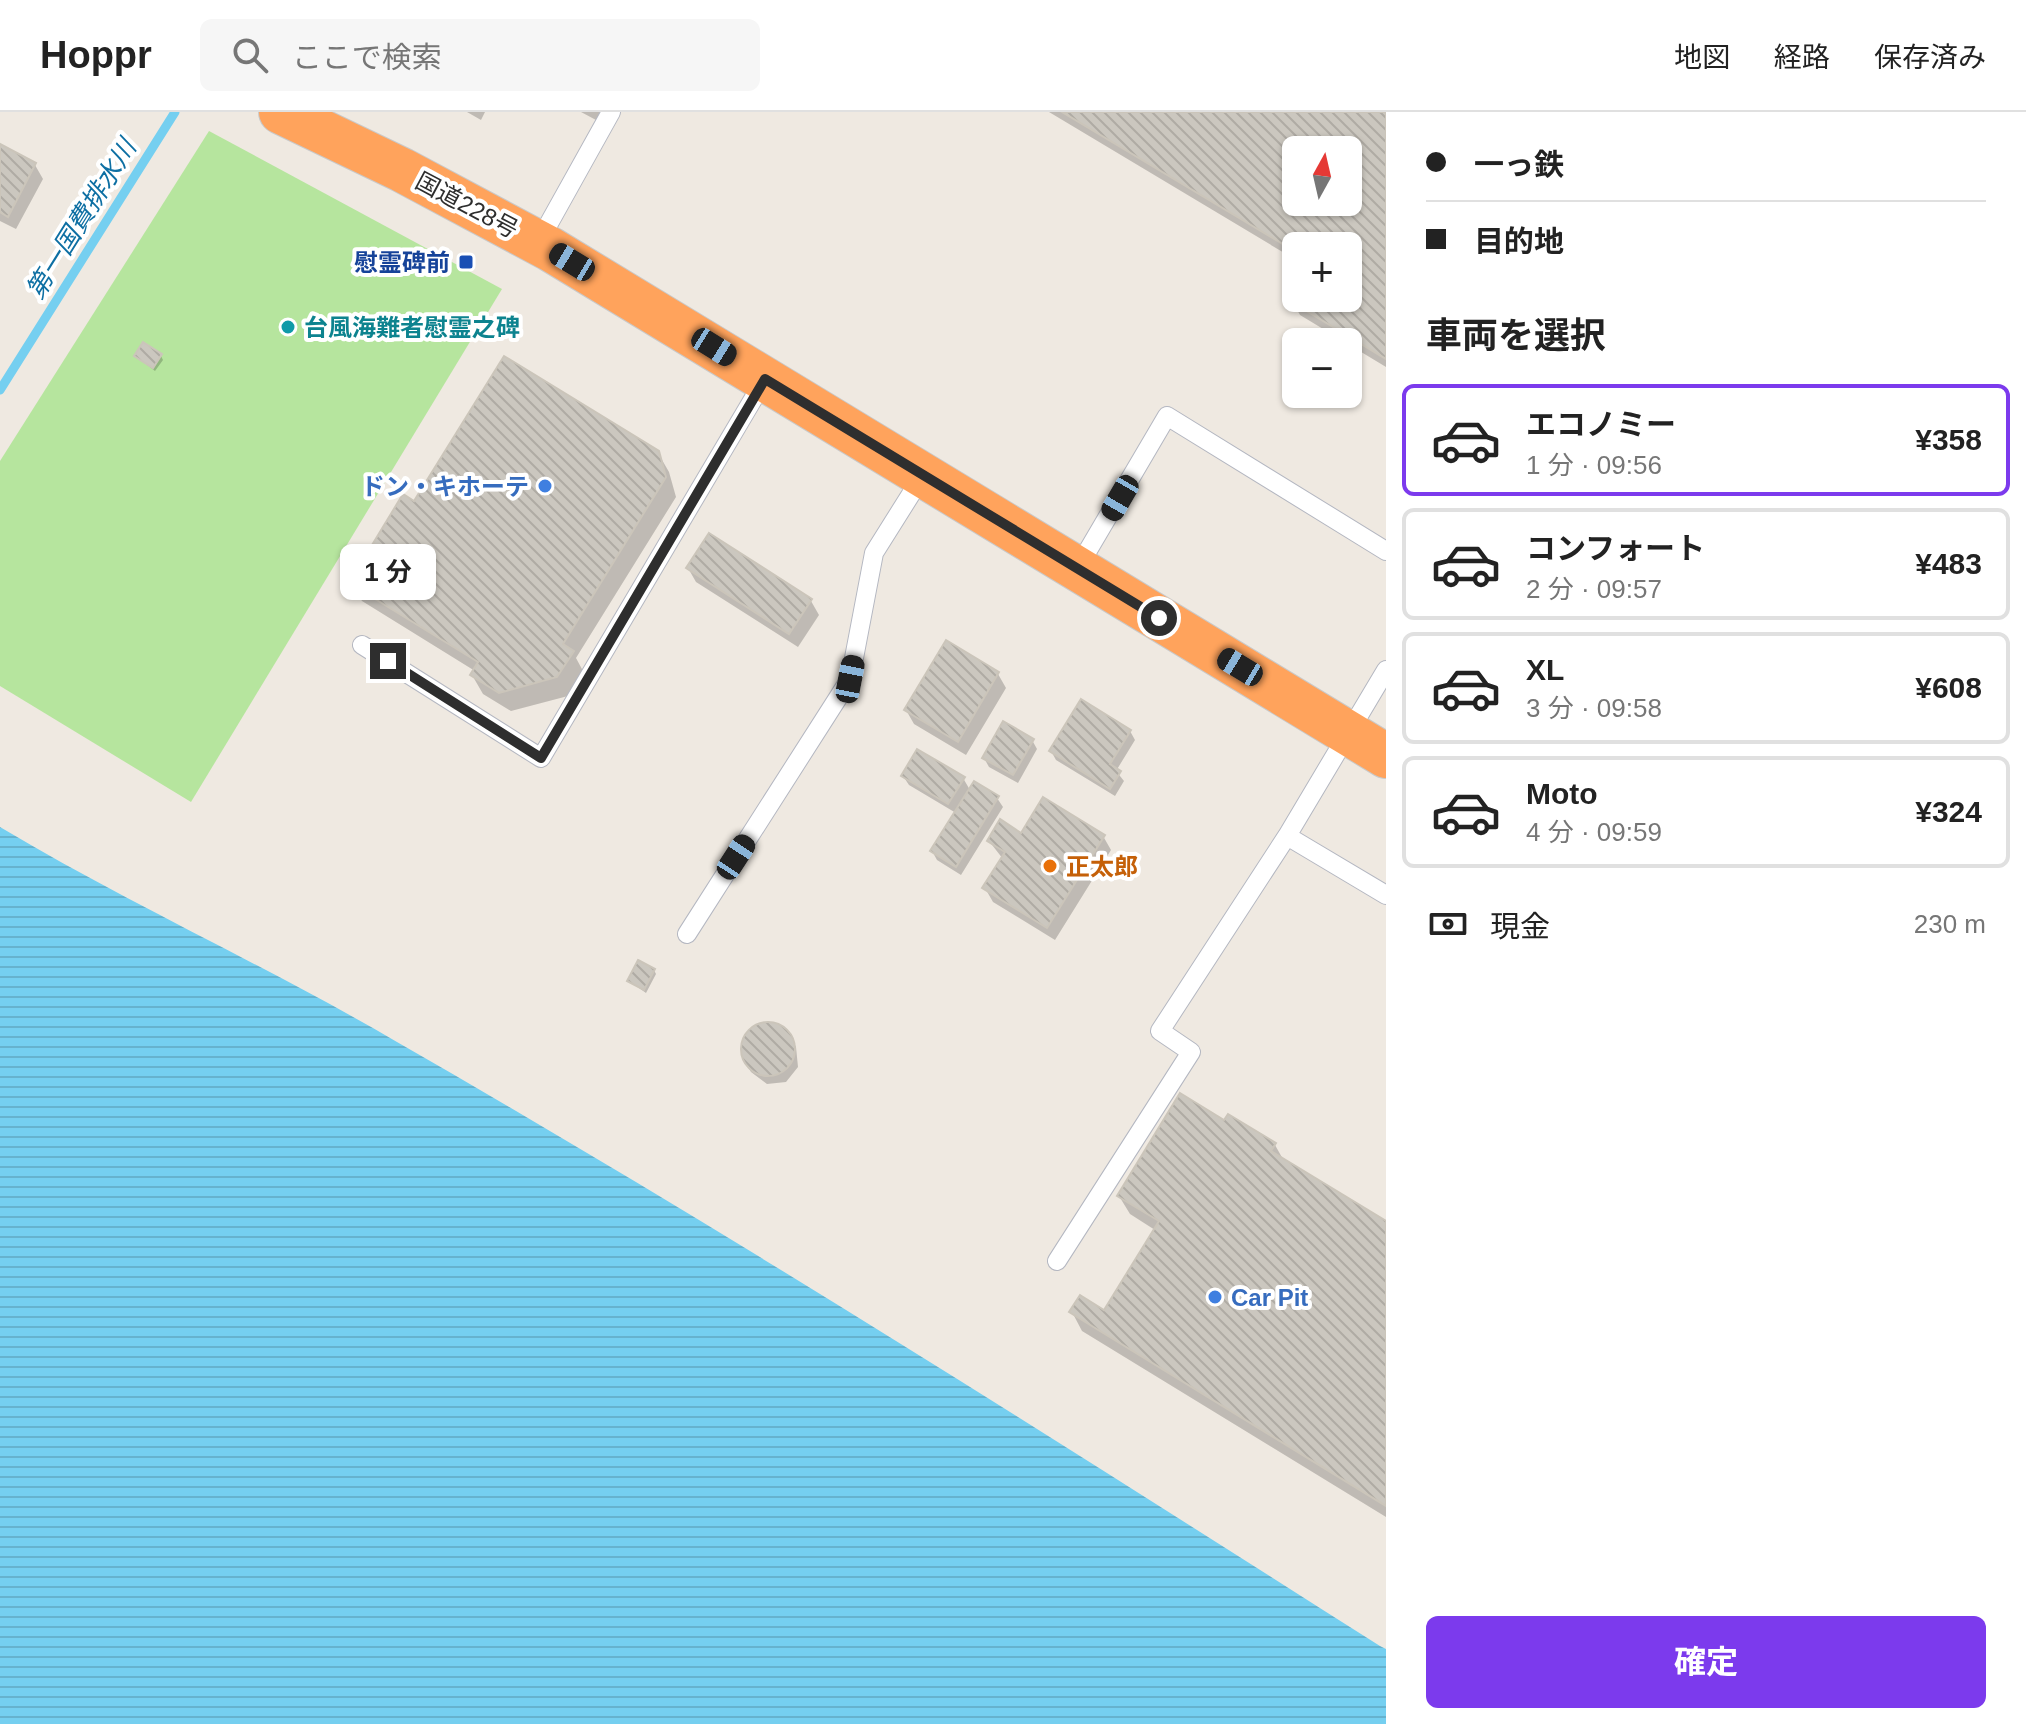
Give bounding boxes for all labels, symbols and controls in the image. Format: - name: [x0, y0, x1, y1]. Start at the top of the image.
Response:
- search box: [200, 19, 760, 91]
- icon: search: [228, 33, 272, 77]
- text: Hoppr: [40, 34, 152, 76]
- text: ここで検索: [292, 41, 442, 74]
- text: 地図: [1674, 42, 1730, 73]
- text: 経路: [1774, 42, 1830, 73]
- text: 保存済み: [1874, 42, 1986, 73]
- water label: 第一国費排水川: [20, 131, 144, 304]
- north arrow: [1282, 136, 1362, 216]
- map controls: [1282, 136, 1362, 408]
- text: 一っ鉄: [1474, 148, 1564, 181]
- street label: 国道228号: [411, 167, 523, 243]
- text: 目的地: [1474, 225, 1564, 258]
- button: +: [1282, 232, 1362, 312]
- car: [545, 239, 599, 285]
- place label: 慰霊碑前: [354, 249, 450, 276]
- marker: 慰霊碑前: [457, 253, 475, 271]
- place label: 台風海難者慰霊之碑: [304, 314, 520, 341]
- text: 車両を選択: [1426, 315, 1606, 356]
- marker: 台風海難者慰霊之碑: [279, 318, 297, 336]
- car: [687, 324, 741, 370]
- button: −: [1282, 328, 1362, 408]
- icon: car: [1430, 404, 1502, 476]
- text: エコノミー: [1526, 408, 1676, 441]
- text: ¥358: [1915, 423, 1982, 456]
- text: 1 分 · 09:56: [1526, 450, 1662, 480]
- car: [1098, 471, 1142, 525]
- place label: ドン・キホーテ: [361, 473, 529, 500]
- marker: ドン・キホーテ: [536, 477, 554, 495]
- icon: car: [1430, 528, 1502, 600]
- text: コンフォート: [1526, 532, 1705, 565]
- callout: 1 分: [340, 545, 436, 601]
- text: ¥483: [1915, 547, 1982, 580]
- text: 1 分: [364, 557, 412, 587]
- text: 2 分 · 09:57: [1526, 574, 1662, 604]
- route start: [1141, 600, 1177, 636]
- route end: [370, 643, 406, 679]
- car: [1213, 644, 1267, 690]
- icon: car: [1430, 652, 1502, 724]
- car: [834, 653, 866, 705]
- text: XL: [1526, 653, 1564, 686]
- text: ¥608: [1915, 671, 1982, 704]
- text: 3 分 · 09:58: [1526, 693, 1662, 723]
- icon: car: [1430, 776, 1502, 848]
- text: Moto: [1526, 777, 1598, 810]
- text: ¥324: [1915, 795, 1982, 828]
- text: 4 分 · 09:59: [1526, 817, 1662, 847]
- car: [713, 830, 759, 884]
- place label: 正太郎: [1066, 853, 1138, 880]
- marker: 正太郎: [1041, 857, 1059, 875]
- icon: cash: [1426, 902, 1470, 946]
- text: 230 m: [1914, 909, 1986, 939]
- text: 現金: [1490, 910, 1550, 943]
- place label: Car Pit: [1231, 1284, 1308, 1311]
- marker: Car Pit: [1206, 1288, 1224, 1306]
- button: 確定: [1426, 1616, 1986, 1708]

